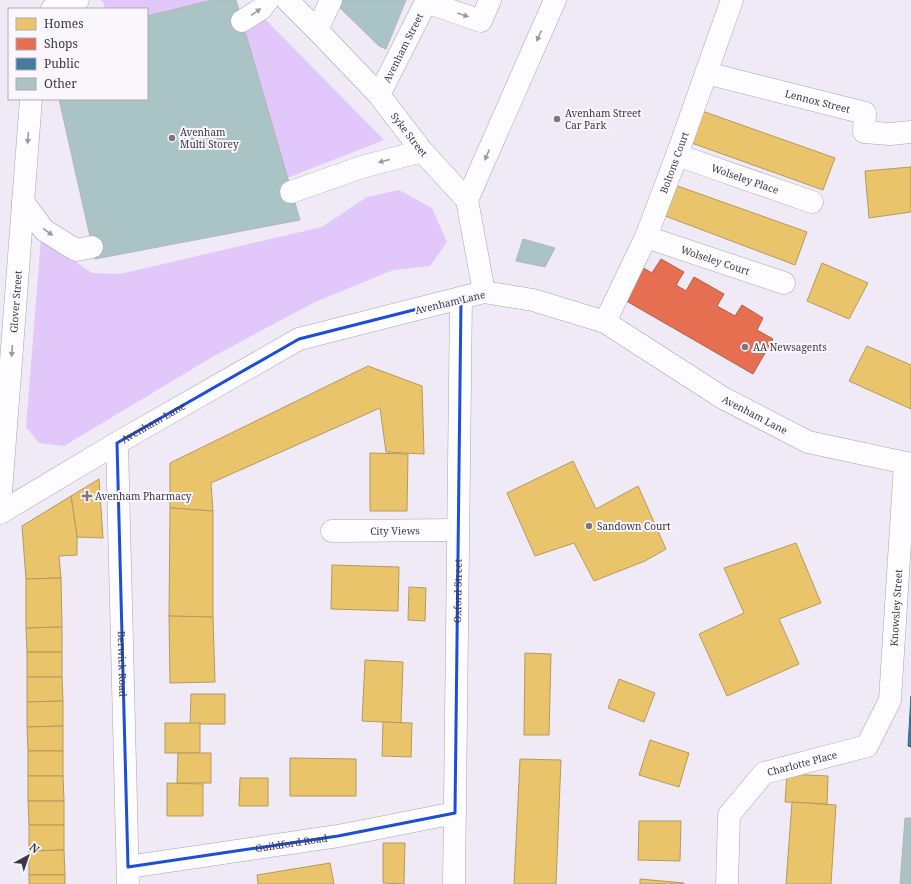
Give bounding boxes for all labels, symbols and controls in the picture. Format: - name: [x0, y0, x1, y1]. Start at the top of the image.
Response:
- legend: [8, 8, 148, 100]
- one-way arrow: [251, 8, 262, 16]
- street label: Avenham Street: [379, 10, 427, 85]
- one-way arrow: [457, 12, 469, 18]
- text: Homes: [44, 15, 84, 32]
- one-way arrow: [536, 30, 542, 41]
- text: Shops: [44, 35, 78, 52]
- text: Public: [44, 55, 80, 72]
- text: Other: [44, 75, 77, 92]
- street label: Lennox Street: [784, 86, 852, 116]
- place label: Avenham Street Car Park: [565, 106, 641, 132]
- street label: Syke Street: [388, 109, 431, 160]
- marker: Avenham Street Car Park: [552, 114, 562, 124]
- place label: Avenham Multi Storey: [180, 125, 239, 151]
- street label: Boltons Court: [656, 129, 692, 195]
- one-way arrow: [24, 132, 31, 144]
- marker: Avenham Multi Storey: [167, 133, 177, 143]
- one-way arrow: [484, 149, 490, 160]
- one-way arrow: [378, 158, 390, 164]
- street label: Wolseley Place: [709, 160, 781, 197]
- one-way arrow: [43, 228, 54, 236]
- street label: Wolseley Court: [679, 242, 752, 278]
- street label: Glover Street: [6, 269, 25, 333]
- street label: Avenham Lane: [413, 287, 487, 317]
- place label: AA Newsagents: [753, 340, 827, 354]
- marker: AA Newsagents: [740, 342, 750, 352]
- one-way arrow: [8, 345, 15, 357]
- street label: Avenham Lane: [720, 392, 790, 437]
- street label: Avenham Lane: [119, 398, 188, 446]
- place label: Avenham Pharmacy: [95, 489, 192, 503]
- marker: Avenham Pharmacy: [82, 491, 92, 501]
- place label: Sandown Court: [597, 519, 671, 533]
- marker: Sandown Court: [584, 521, 594, 531]
- street label: City Views: [370, 523, 420, 538]
- street label: Oxford Street: [450, 558, 465, 623]
- street label: Knowsley Street: [886, 568, 905, 647]
- street label: Berwick Road: [115, 631, 130, 697]
- street label: Charlotte Place: [765, 747, 839, 779]
- street label: Guildford Road: [254, 831, 328, 855]
- north arrow: [8, 836, 48, 876]
- text: N: [27, 839, 43, 857]

